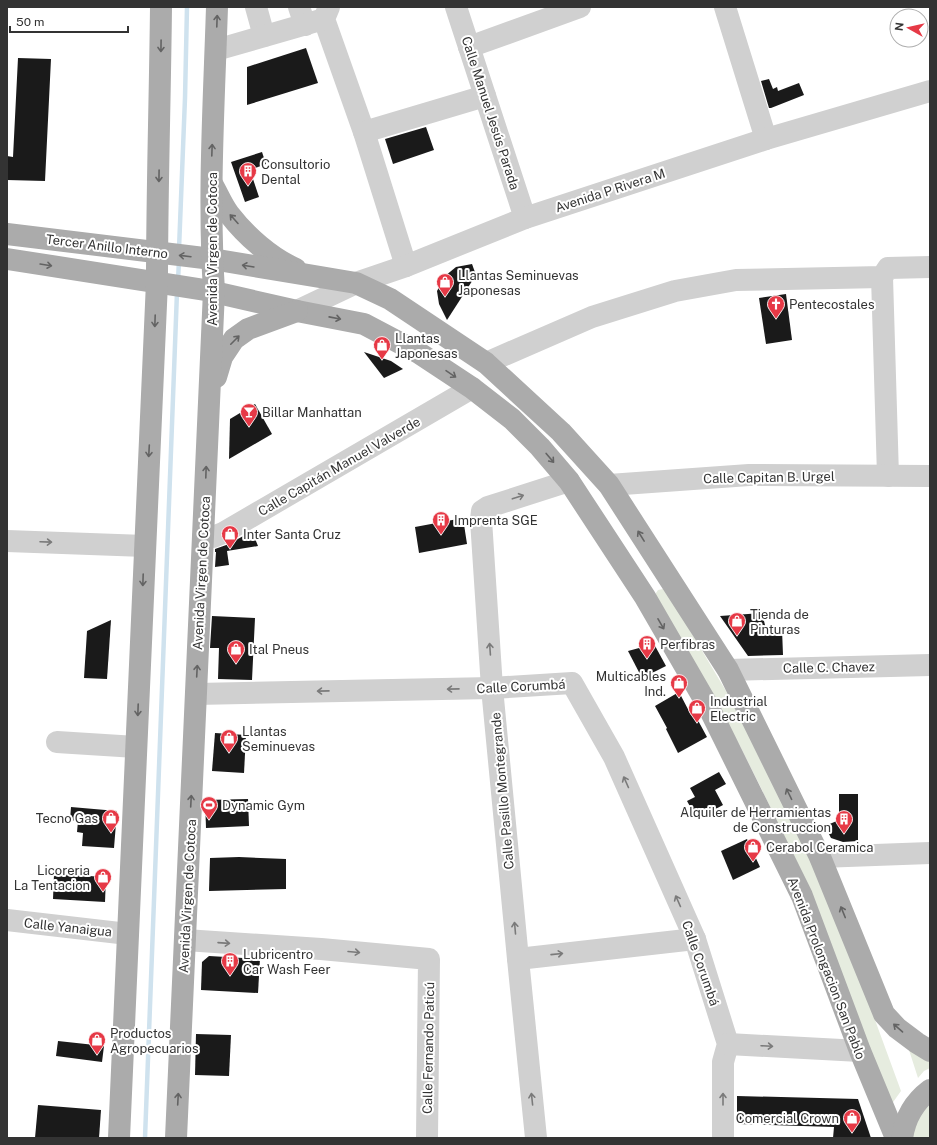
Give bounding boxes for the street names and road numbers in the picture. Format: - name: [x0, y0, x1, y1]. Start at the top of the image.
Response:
- street label: Calle Manuel Jesús Parada: [459, 34, 522, 192]
- street label: Avenida P Rivera M: [553, 166, 667, 215]
- street label: Avenida Virgen de Cotoca: [205, 172, 220, 326]
- street label: Tercer Anillo Interno: [45, 232, 169, 261]
- street label: Calle Capitán Manuel Valverde: [256, 414, 423, 519]
- street label: Calle Capitan B. Urgel: [703, 469, 835, 486]
- street label: Avenida Virgen de Cotoca: [190, 496, 213, 650]
- street label: Calle C. Chavez: [783, 659, 875, 676]
- street label: Calle Corumbá: [476, 677, 566, 696]
- street label: Calle Pasillo Montegrande: [488, 712, 517, 870]
- street label: Avenida Virgen de Cotoca: [176, 819, 199, 973]
- street label: Avenida Prolongacion San Pablo: [785, 875, 868, 1061]
- street label: Calle Yanaigua: [23, 915, 113, 940]
- street label: Calle Corumbá: [679, 919, 722, 1008]
- street label: Calle Fernando Paticú: [420, 982, 437, 1114]

